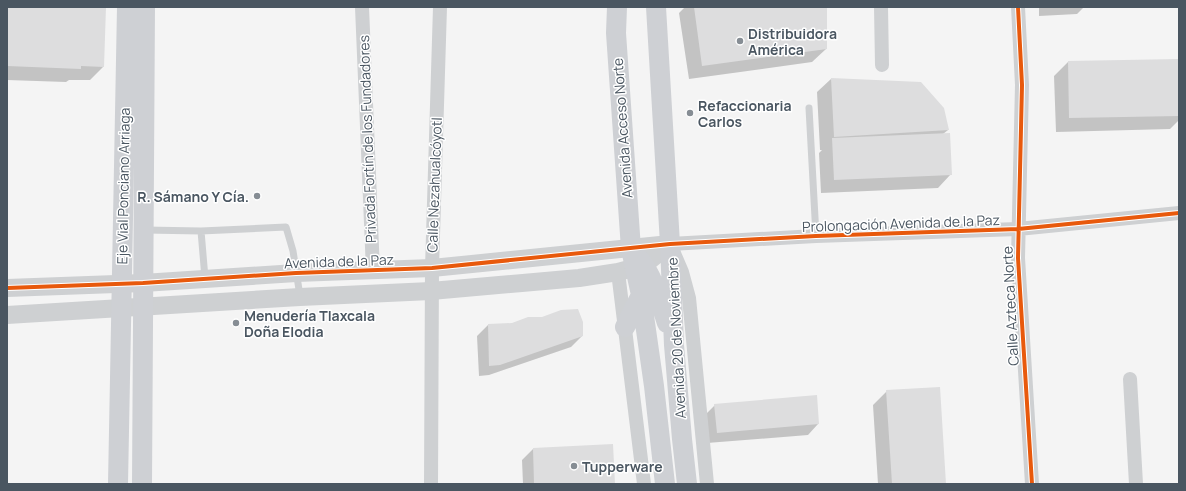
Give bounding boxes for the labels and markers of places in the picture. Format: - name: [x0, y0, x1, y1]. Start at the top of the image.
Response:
- place label: Distribuidora América: [748, 24, 837, 59]
- marker: Distribuidora América: [735, 36, 745, 46]
- place label: Refaccionaria Carlos: [698, 96, 792, 131]
- marker: Refaccionaria Carlos: [685, 108, 695, 118]
- place label: R. Sámano Y Cía.: [137, 187, 249, 206]
- marker: R. Sámano Y Cía.: [252, 191, 262, 201]
- place label: Menudería Tlaxcala Doña Elodia: [244, 306, 375, 341]
- marker: Menudería Tlaxcala Doña Elodia: [231, 318, 241, 328]
- place label: Tupperware: [582, 457, 663, 476]
- marker: Tupperware: [569, 461, 579, 471]

